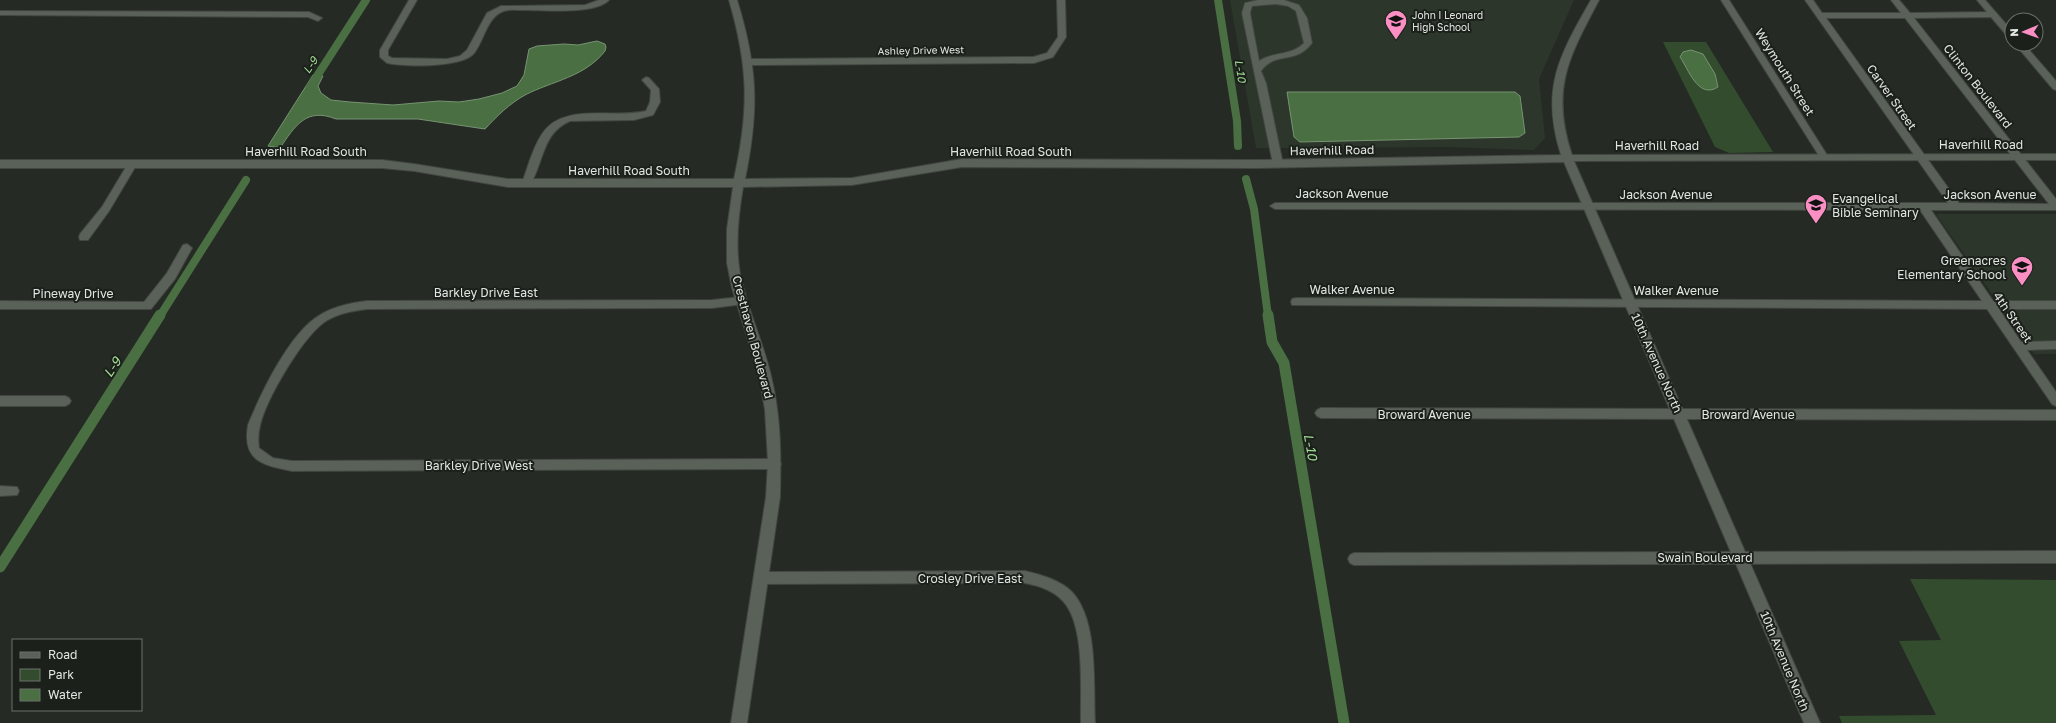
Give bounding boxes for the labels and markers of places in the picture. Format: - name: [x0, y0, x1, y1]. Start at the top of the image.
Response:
- school or university icon: John I Leonard High School: [1383, 8, 1409, 41]
- place label: John I Leonard High School: [1412, 9, 1483, 33]
- place label: Evangelical Bible Seminary: [1832, 191, 1919, 220]
- school or university icon: Evangelical Bible Seminary: [1803, 192, 1829, 225]
- place label: Greenacres Elementary School: [1897, 253, 2006, 282]
- school or university icon: Greenacres Elementary School: [2009, 254, 2035, 287]

